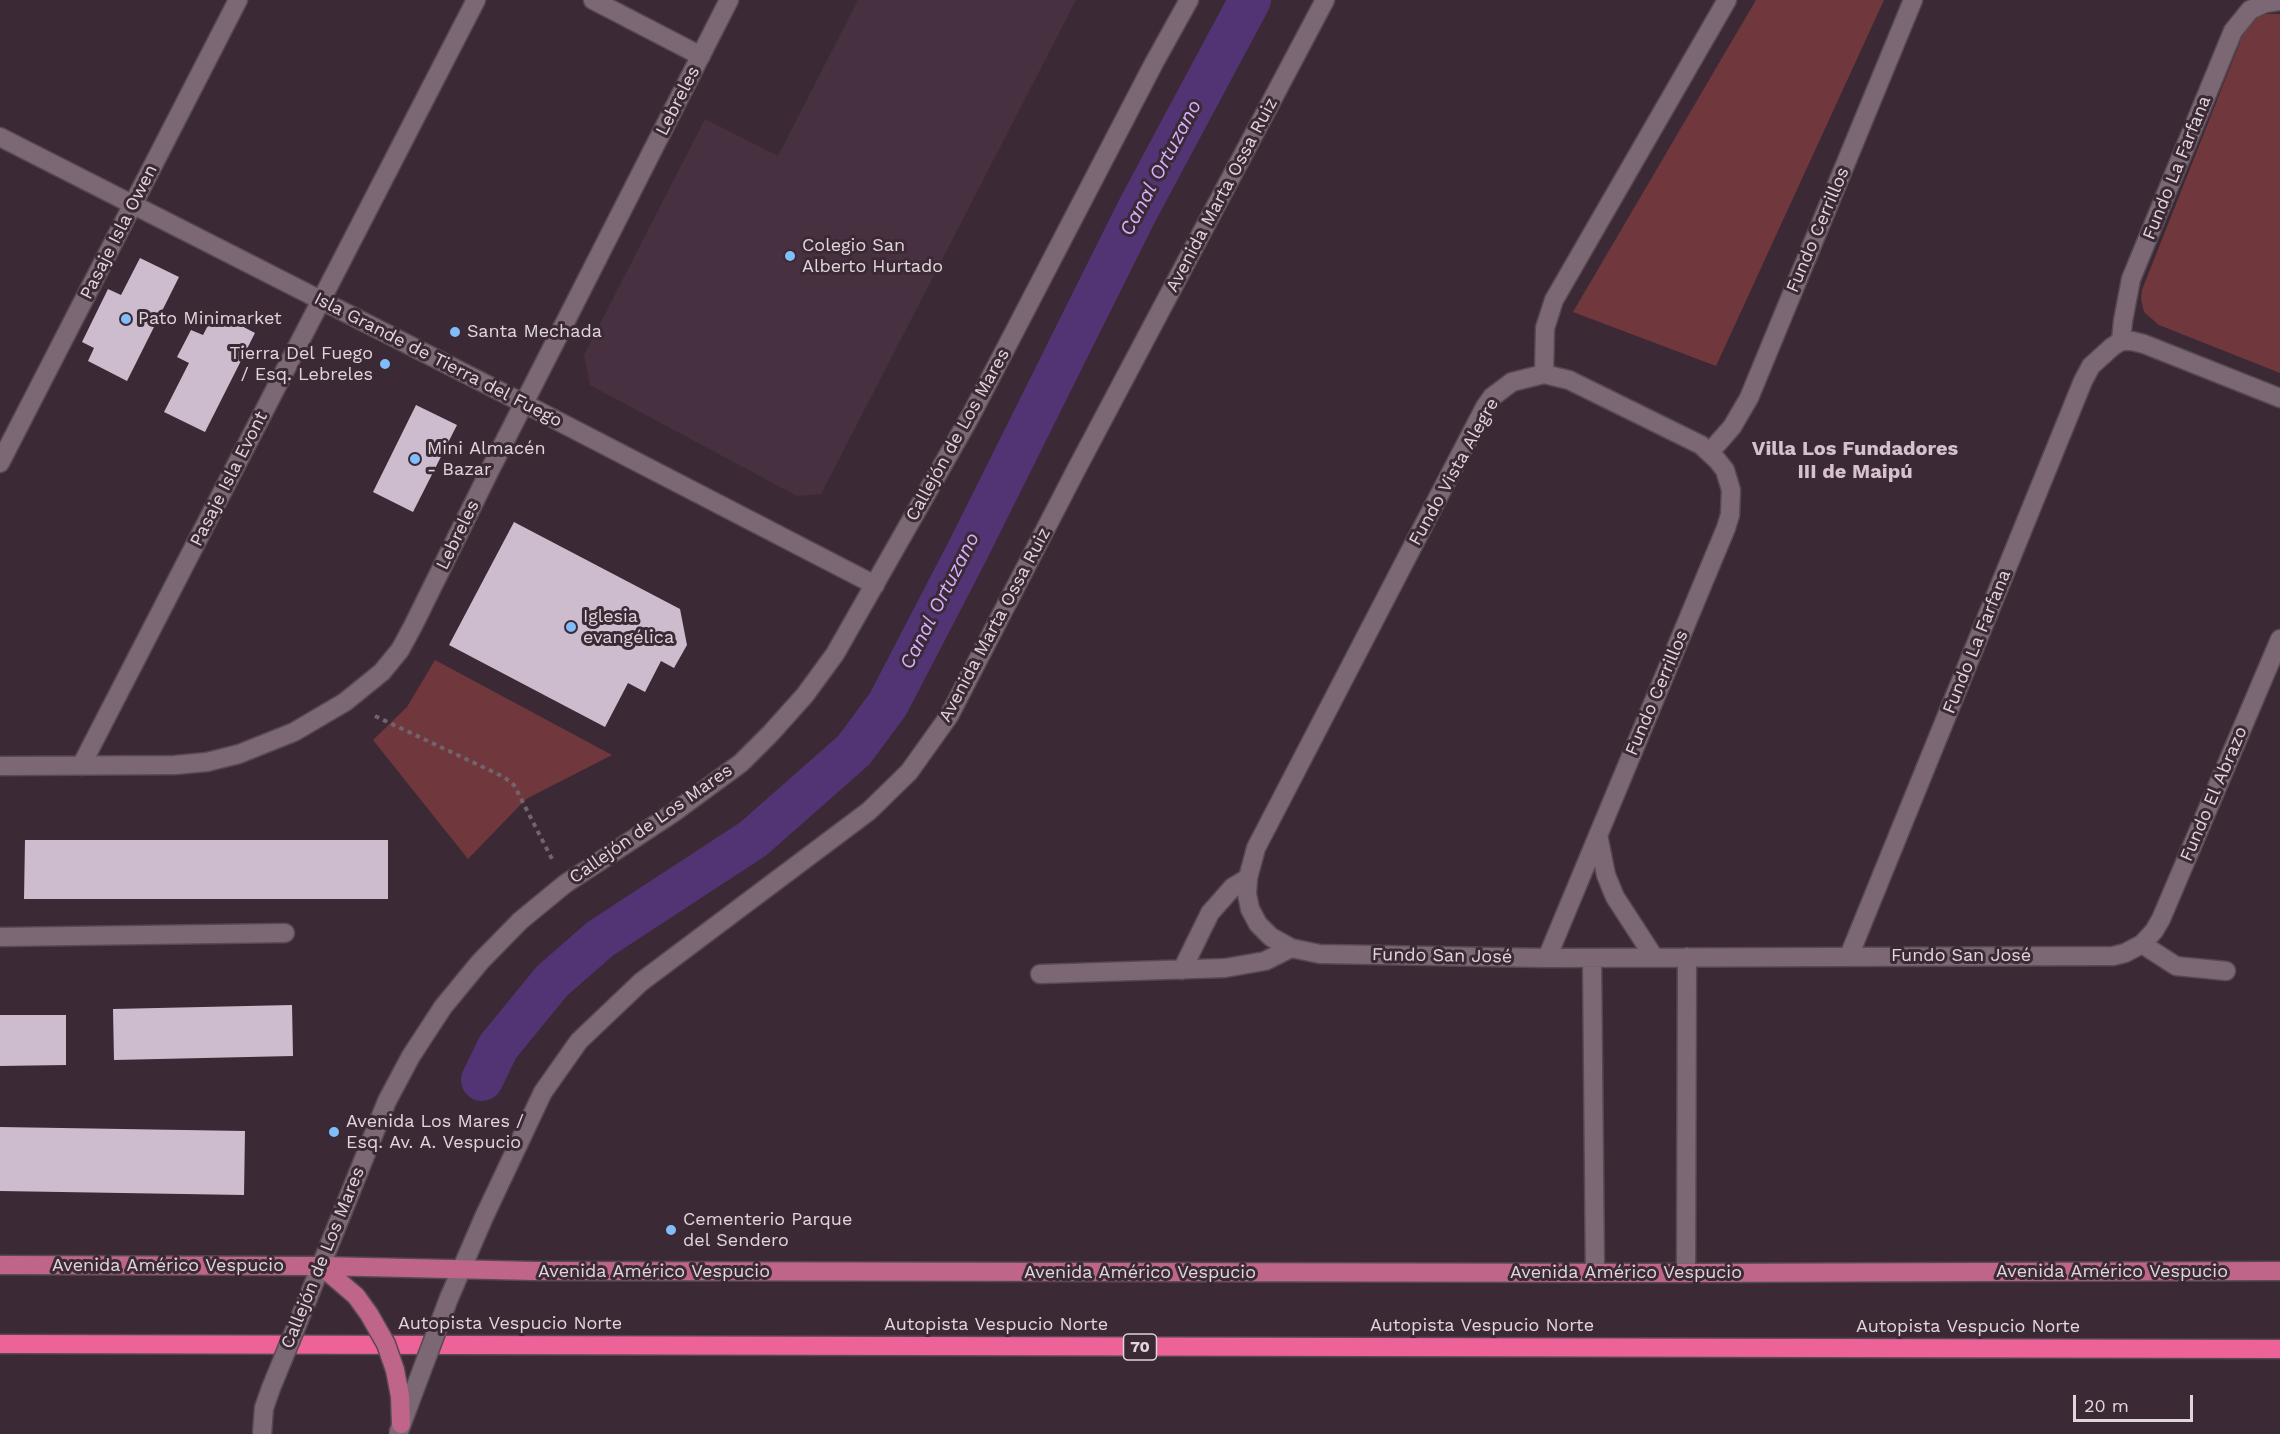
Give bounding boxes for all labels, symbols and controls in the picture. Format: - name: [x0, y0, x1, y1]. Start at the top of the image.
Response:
- street label: Lebreles: [651, 63, 705, 139]
- street label: Fundo La Farfana: [2138, 93, 2216, 243]
- street label: Avenida Marta Ossa Ruiz: [1162, 94, 1282, 296]
- water label: Canal Ortuzano: [1115, 96, 1207, 240]
- street label: Pasaje Isla Owen: [76, 161, 162, 303]
- street label: Fundo Cerrillos: [1782, 164, 1854, 296]
- place label: Colegio San Alberto Hurtado: [802, 235, 943, 278]
- marker: Colegio San Alberto Hurtado: [783, 249, 797, 263]
- street label: Isla Grande de Tierra del Fuego: [310, 288, 566, 432]
- place label: Pato Minimarket: [138, 308, 282, 330]
- marker: Pato Minimarket: [119, 312, 133, 326]
- place label: Santa Mechada: [467, 321, 602, 343]
- marker: Santa Mechada: [448, 325, 462, 339]
- place label: Tierra Del Fuego / Esq. Lebreles: [229, 343, 373, 386]
- street label: Callejón de Los Mares: [902, 345, 1014, 525]
- marker: Tierra Del Fuego / Esq. Lebreles: [378, 357, 392, 371]
- street label: Fundo Vista Alegre: [1404, 394, 1504, 550]
- street label: Pasaje Isla Evont: [186, 408, 272, 550]
- district label: Villa Los Fundadores III de Maipú: [1752, 437, 1958, 484]
- place label: Mini Almacén - Bazar: [427, 438, 546, 480]
- marker: Mini Almacén - Bazar: [408, 452, 422, 466]
- street label: Lebreles: [432, 497, 484, 573]
- street label: Avenida Marta Ossa Ruiz: [935, 524, 1055, 726]
- water label: Canal Ortuzano: [895, 528, 985, 674]
- street label: Fundo La Farfana: [1938, 567, 2016, 717]
- place label: Iglesia evangélica: [583, 606, 674, 648]
- marker: Iglesia evangélica: [564, 620, 578, 634]
- street label: Fundo Cerrillos: [1621, 627, 1693, 759]
- street label: Fundo El Abrazo: [2176, 723, 2252, 865]
- street label: Callejón de Los Mares: [565, 760, 737, 888]
- street label: Fundo San José: [1372, 944, 1512, 968]
- street label: Fundo San José: [1891, 945, 2031, 967]
- place label: Avenida Los Mares / Esq. Av. A. Vespucio: [346, 1111, 524, 1154]
- marker: Avenida Los Mares / Esq. Av. A. Vespucio: [327, 1125, 341, 1139]
- street label: Callejón de Los Mares: [277, 1164, 369, 1352]
- place label: Cementerio Parque del Sendero: [683, 1209, 852, 1252]
- marker: Cementerio Parque del Sendero: [664, 1223, 678, 1237]
- street label: Avenida Américo Vespucio: [52, 1255, 284, 1277]
- street label: Avenida Américo Vespucio: [538, 1261, 770, 1283]
- street label: Avenida Américo Vespucio: [1996, 1261, 2228, 1283]
- street label: Avenida Américo Vespucio: [1024, 1262, 1256, 1284]
- street label: Avenida Américo Vespucio: [1510, 1262, 1742, 1284]
- street label: Autopista Vespucio Norte: [398, 1313, 622, 1335]
- street label: Autopista Vespucio Norte: [884, 1314, 1108, 1336]
- street label: Autopista Vespucio Norte: [1370, 1315, 1594, 1337]
- street label: Autopista Vespucio Norte: [1856, 1316, 2080, 1338]
- road number: 70: [1124, 1334, 1156, 1360]
- scale bar: [2076, 1383, 2196, 1421]
- text: 20 m: [2084, 1395, 2129, 1416]

